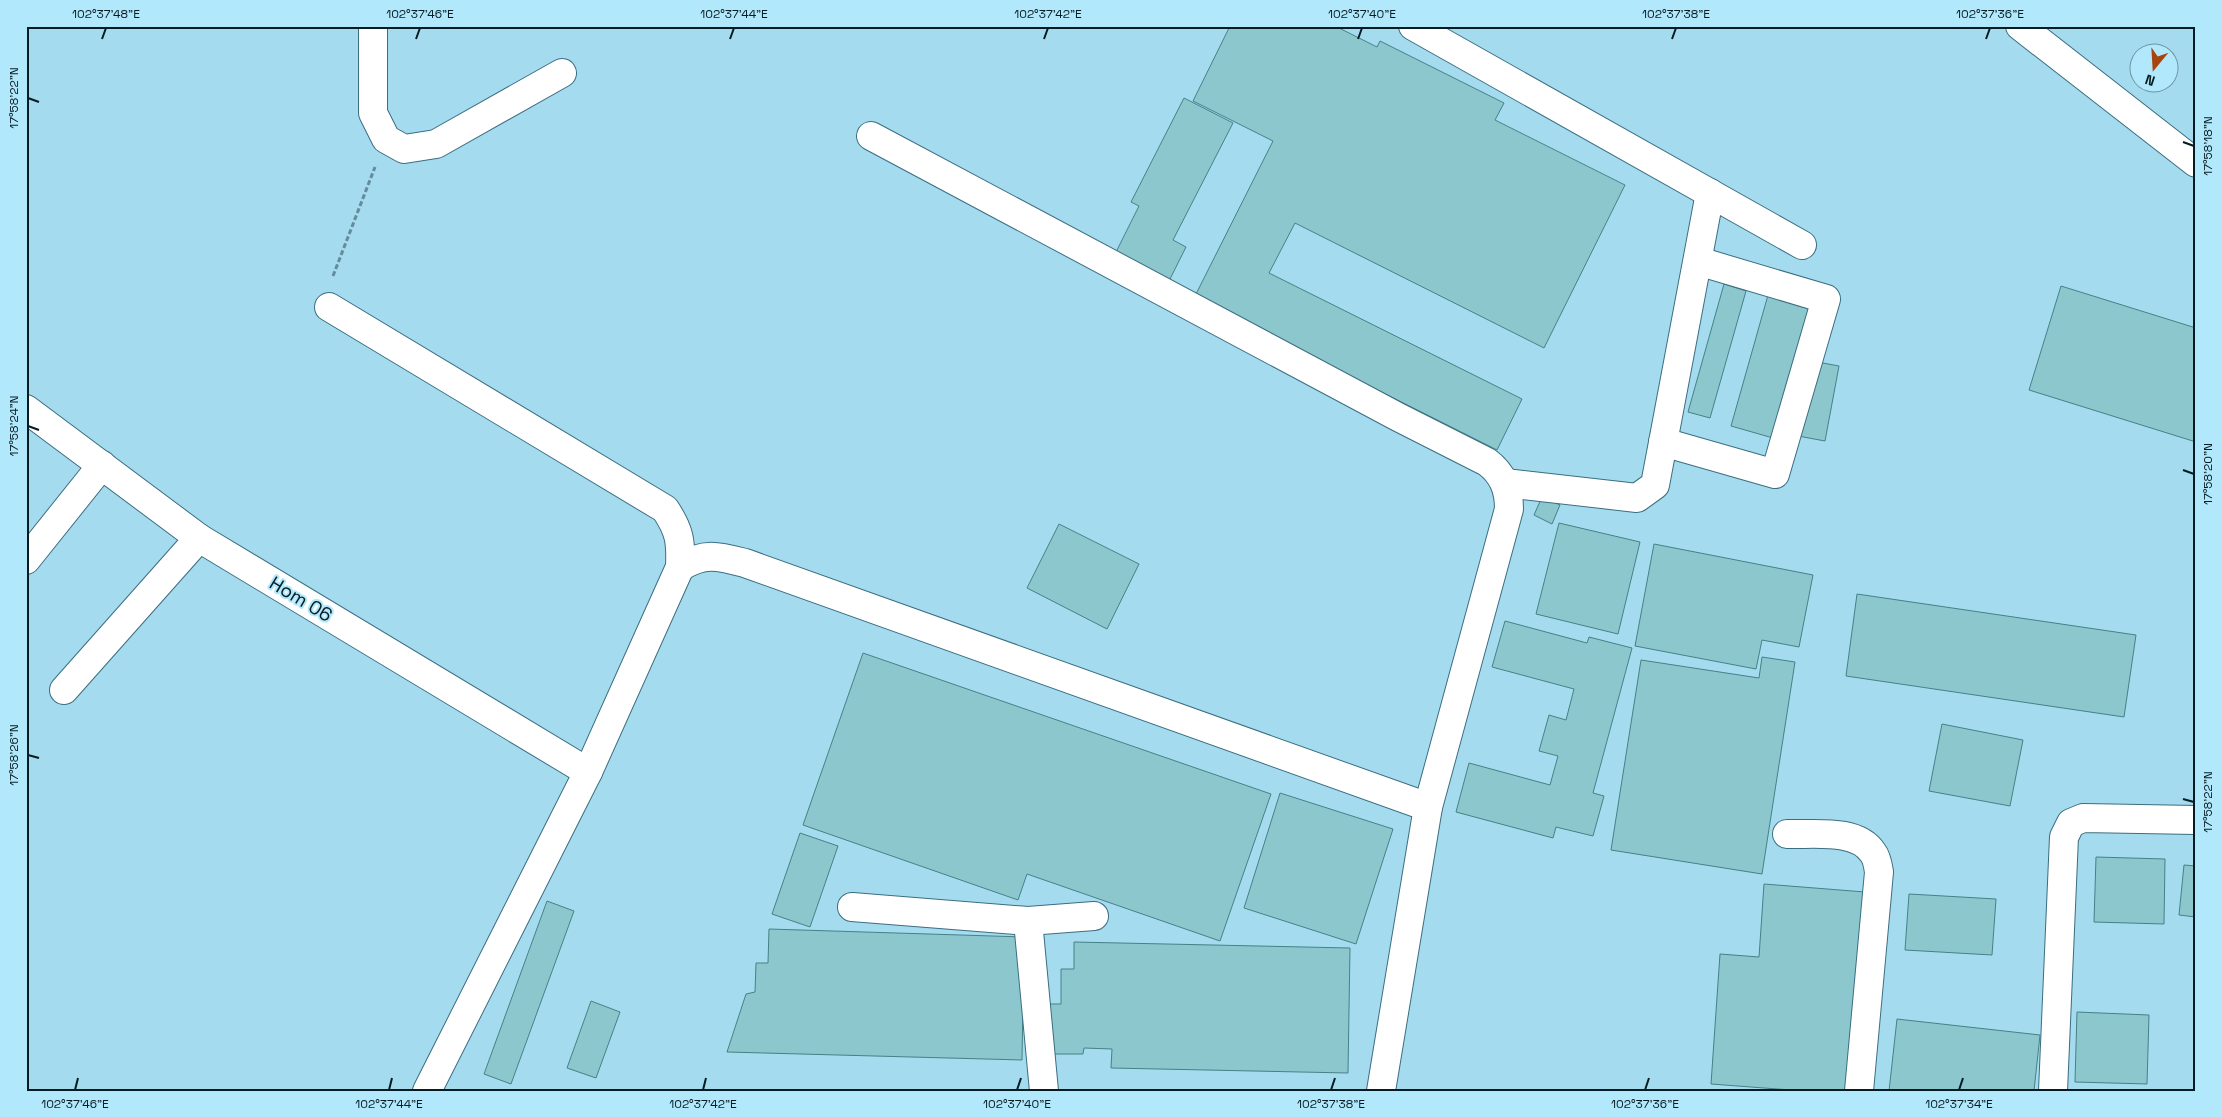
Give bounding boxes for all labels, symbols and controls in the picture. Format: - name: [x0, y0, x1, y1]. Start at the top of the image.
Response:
- text: 102°37'48"E: [72, 6, 140, 22]
- text: 102°37'46"E: [386, 6, 454, 22]
- text: 102°37'44"E: [700, 6, 768, 22]
- text: 102°37'42"E: [1014, 6, 1082, 22]
- text: 102°37'40"E: [1328, 6, 1396, 22]
- text: 102°37'38"E: [1642, 6, 1710, 22]
- text: 102°37'36"E: [1956, 6, 2024, 22]
- north arrow: [2130, 42, 2180, 92]
- text: 17°58'22"N: [6, 67, 22, 129]
- text: N: [2143, 70, 2157, 90]
- text: 17°58'18"N: [2200, 116, 2216, 176]
- text: 17°58'24"N: [6, 395, 22, 457]
- text: 17°58'20"N: [2200, 443, 2216, 505]
- street label: Hom 06: [265, 570, 337, 628]
- text: 17°58'26"N: [6, 724, 22, 786]
- text: 17°58'22"N: [2200, 771, 2216, 833]
- text: 102°37'46"E: [41, 1096, 109, 1112]
- text: 102°37'44"E: [355, 1096, 423, 1112]
- text: 102°37'42"E: [669, 1096, 737, 1112]
- text: 102°37'40"E: [983, 1096, 1051, 1112]
- text: 102°37'38"E: [1297, 1096, 1365, 1112]
- text: 102°37'36"E: [1611, 1096, 1679, 1112]
- text: 102°37'34"E: [1925, 1096, 1993, 1112]

